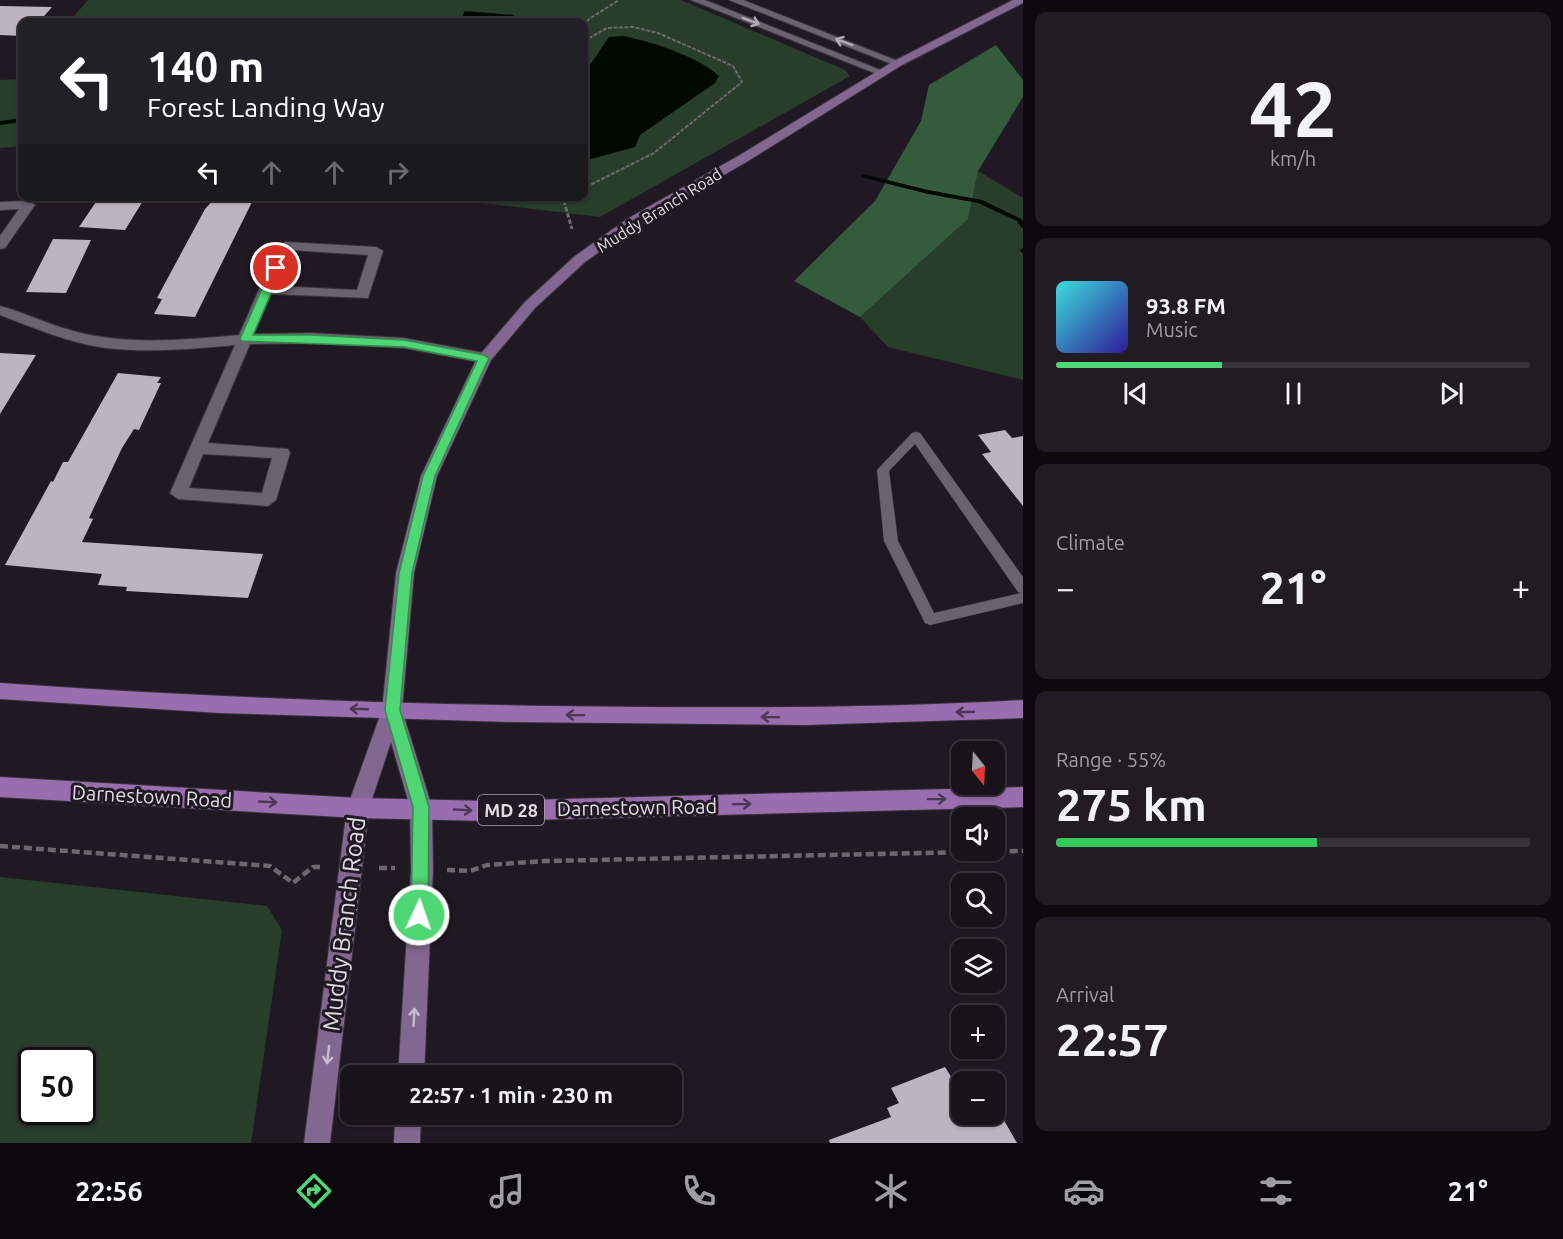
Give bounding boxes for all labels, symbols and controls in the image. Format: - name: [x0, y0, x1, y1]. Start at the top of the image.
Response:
- one-way arrow: [741, 16, 760, 27]
- one-way arrow: [835, 36, 853, 47]
- icon: left: [48, 42, 126, 120]
- text: 140 m: [147, 43, 264, 90]
- text: 42: [1249, 64, 1337, 152]
- text: Forest Landing Way: [147, 92, 384, 122]
- text: km/h: [1270, 147, 1316, 170]
- icon: left: [192, 156, 225, 189]
- icon: ahead: [255, 156, 288, 189]
- icon: ahead: [318, 156, 351, 189]
- icon: right: [381, 156, 414, 189]
- street label: Muddy Branch Road: [593, 164, 725, 256]
- pin: [250, 242, 301, 293]
- icon: arrive: [259, 251, 292, 284]
- text: 93.8 FM: [1146, 293, 1226, 318]
- text: Music: [1146, 318, 1198, 341]
- icon: previous: [1119, 377, 1152, 410]
- icon: pause: [1277, 377, 1310, 410]
- icon: next: [1435, 377, 1468, 410]
- text: Climate: [1056, 531, 1125, 554]
- text: 21°: [1260, 562, 1326, 613]
- text: −: [1056, 569, 1075, 606]
- text: +: [1511, 569, 1530, 606]
- one-way arrow: [349, 703, 369, 714]
- one-way arrow: [955, 706, 975, 718]
- one-way arrow: [565, 709, 585, 721]
- one-way arrow: [760, 711, 780, 723]
- north arrow: [951, 741, 1005, 795]
- map controls: [951, 741, 1005, 1125]
- text: Range · 55%: [1056, 748, 1166, 771]
- text: 275 km: [1056, 779, 1207, 830]
- street label: Darnestown Road: [71, 780, 233, 812]
- street label: Darnestown Road: [557, 794, 717, 820]
- one-way arrow: [926, 794, 946, 805]
- road number: MD 28: [478, 795, 544, 825]
- one-way arrow: [258, 797, 278, 808]
- one-way arrow: [731, 799, 751, 810]
- one-way arrow: [452, 804, 472, 815]
- button: sound: [951, 807, 1005, 861]
- street label: Muddy Branch Road: [317, 815, 371, 1033]
- button: search: [951, 873, 1005, 927]
- position arrow: [387, 883, 451, 947]
- button: layers: [951, 939, 1005, 993]
- text: Arrival: [1056, 983, 1114, 1006]
- button: +: [951, 1005, 1005, 1059]
- one-way arrow: [408, 1008, 419, 1028]
- text: 22:57: [1056, 1014, 1169, 1065]
- one-way arrow: [323, 1044, 334, 1064]
- speed limit sign: 50: [18, 1047, 96, 1125]
- button: −: [951, 1071, 1005, 1125]
- text: 22:57 · 1 min · 230 m: [409, 1082, 613, 1107]
- icon: directions: [293, 1170, 335, 1212]
- icon: music: [486, 1170, 528, 1212]
- icon: phone: [678, 1170, 720, 1212]
- icon: climate: [870, 1170, 912, 1212]
- icon: car: [1063, 1170, 1105, 1212]
- icon: filters: [1255, 1170, 1297, 1212]
- text: 22:56: [75, 1176, 143, 1206]
- text: 21°: [1448, 1176, 1488, 1206]

